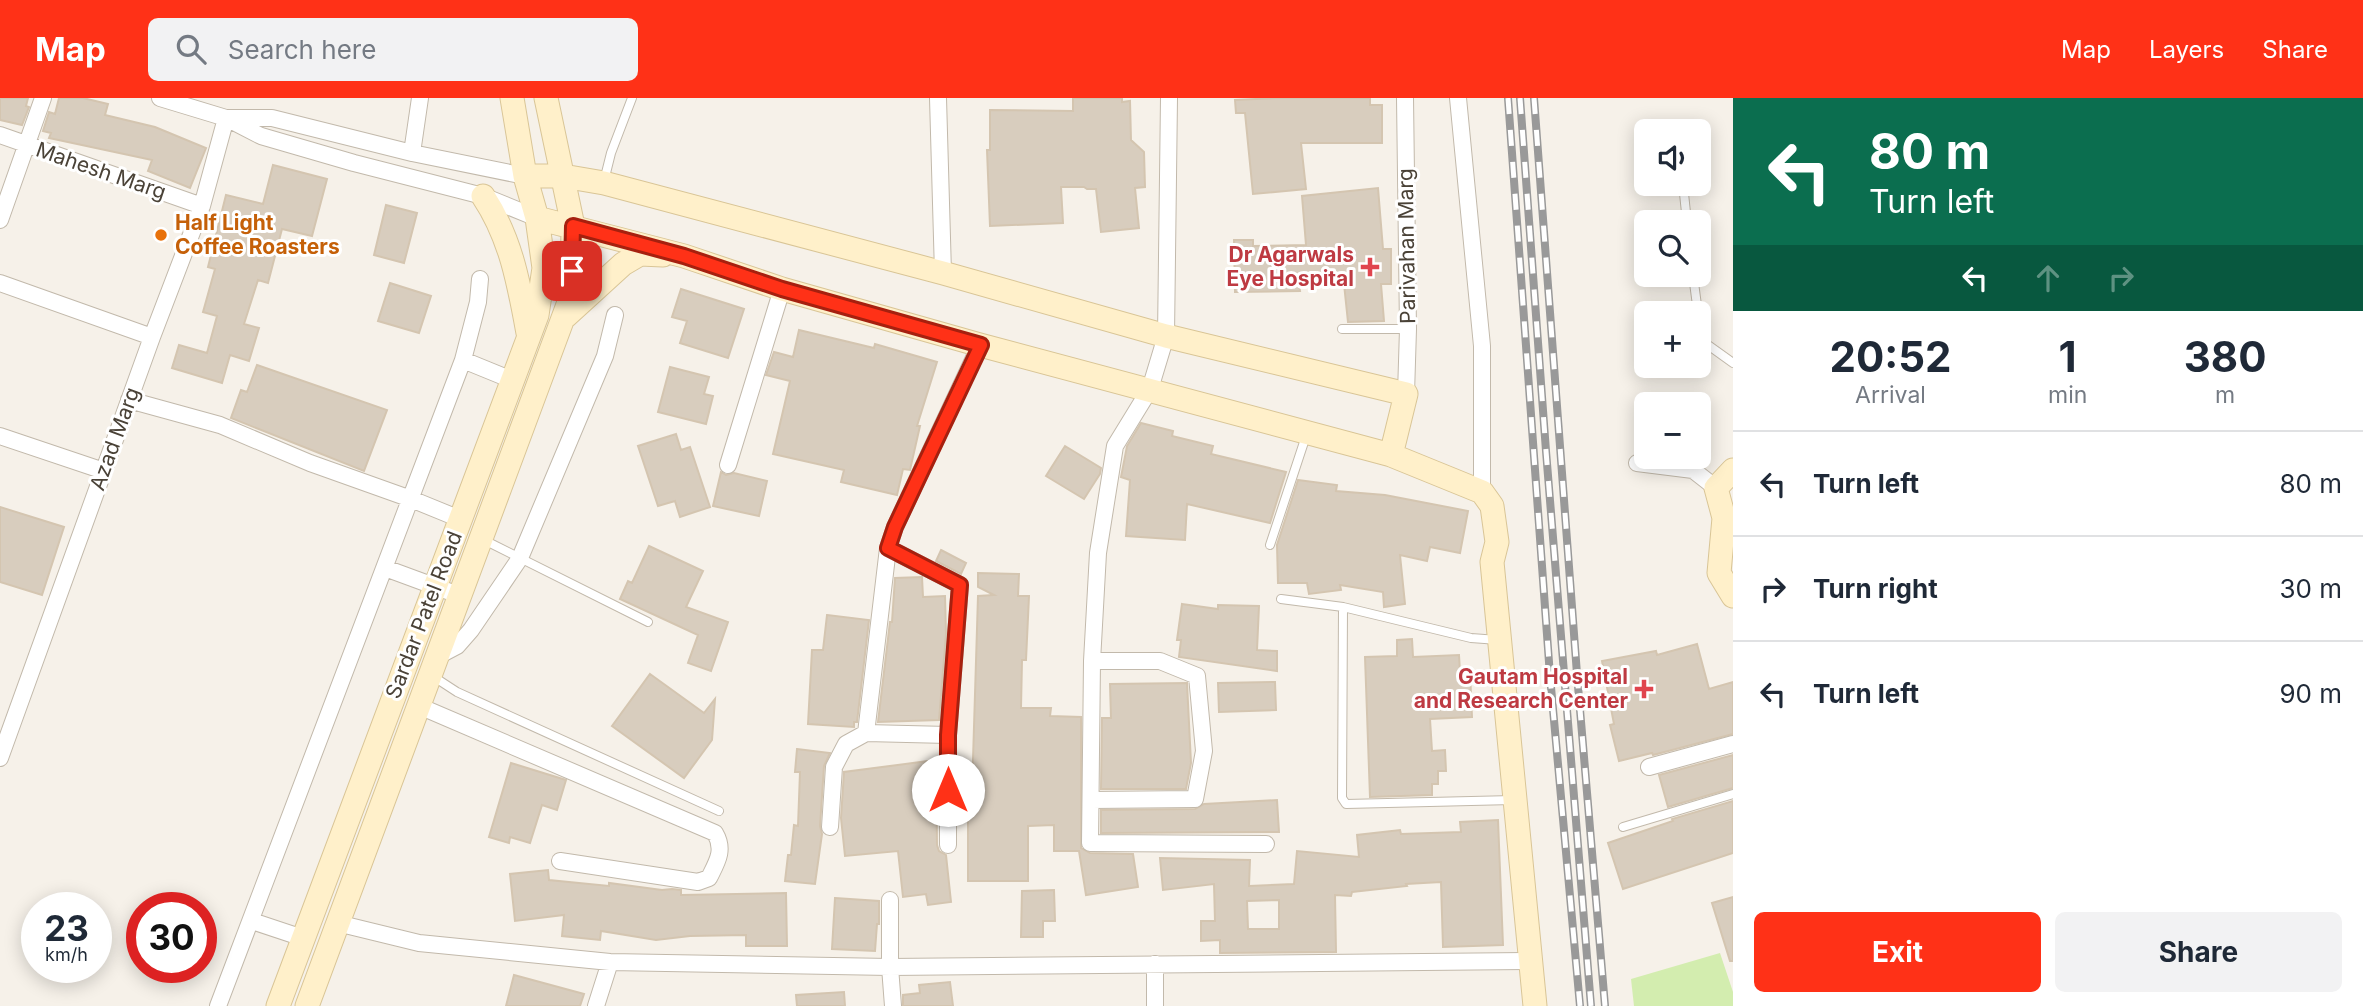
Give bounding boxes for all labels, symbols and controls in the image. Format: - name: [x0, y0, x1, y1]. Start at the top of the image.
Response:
- search box: [148, 18, 638, 81]
- text: Map: [35, 29, 106, 69]
- icon: search: [172, 30, 210, 68]
- text: Search here: [228, 34, 376, 65]
- text: Map: [2061, 35, 2111, 64]
- text: Layers: [2149, 35, 2224, 64]
- text: Share: [2262, 35, 2328, 64]
- map controls: [1634, 119, 1711, 469]
- button: sound: [1634, 119, 1711, 196]
- text: 80 m: [1869, 122, 1990, 181]
- icon: left: [1754, 126, 1845, 217]
- street label: Mahesh Marg: [33, 137, 170, 204]
- street label: Parivahan Marg: [1393, 168, 1420, 324]
- text: Turn left: [1869, 182, 1994, 221]
- place label: Half Light Coffee Roasters: [175, 210, 340, 259]
- button: search: [1634, 210, 1711, 287]
- marker: Half Light Coffee Roasters: [153, 227, 169, 243]
- pin: [542, 241, 602, 301]
- place label: Dr Agarwals Eye Hospital: [1227, 242, 1354, 291]
- icon: arrive: [553, 252, 591, 290]
- marker: Dr Agarwals Eye Hospital: [1360, 257, 1380, 277]
- icon: left: [1956, 259, 1994, 297]
- icon: ahead: [2029, 259, 2067, 297]
- icon: right: [2102, 259, 2140, 297]
- button: +: [1634, 301, 1711, 378]
- text: 20:52: [1829, 331, 1952, 382]
- text: 1: [2059, 331, 2077, 382]
- text: 380: [2184, 331, 2267, 382]
- text: Arrival: [1855, 381, 1926, 409]
- text: min: [2048, 381, 2087, 409]
- text: m: [2215, 381, 2235, 409]
- street label: Azad Marg: [84, 384, 145, 494]
- button: −: [1634, 392, 1711, 469]
- icon: left: [1754, 465, 1792, 503]
- text: Turn left: [1813, 468, 1919, 499]
- text: 80 m: [2279, 468, 2342, 499]
- street label: Sardar Patel Road: [380, 528, 467, 702]
- icon: right: [1754, 570, 1792, 608]
- text: Turn right: [1813, 573, 1938, 604]
- text: 30 m: [2279, 573, 2342, 604]
- place label: Gautam Hospital and Research Center: [1414, 664, 1628, 713]
- icon: left: [1754, 675, 1792, 713]
- text: Turn left: [1813, 678, 1919, 709]
- text: 90 m: [2279, 678, 2342, 709]
- marker: Gautam Hospital and Research Center: [1634, 679, 1654, 699]
- position arrow: [911, 753, 985, 827]
- speed limit sign: 30: [126, 892, 217, 983]
- text: 23: [44, 907, 89, 949]
- button: Exit: [1754, 912, 2041, 992]
- button: Share: [2055, 912, 2342, 992]
- text: km/h: [45, 944, 88, 965]

